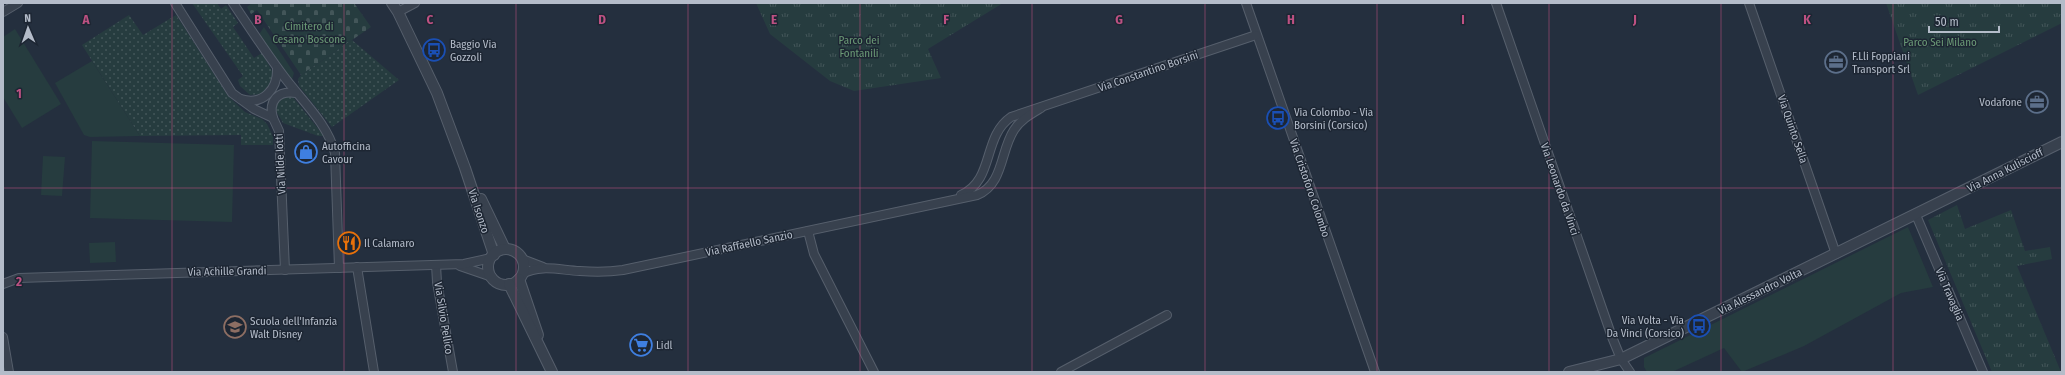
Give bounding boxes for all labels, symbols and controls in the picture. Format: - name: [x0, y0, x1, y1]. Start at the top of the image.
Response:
- north arrow: [8, 8, 48, 48]
- scale bar: [1929, 8, 1999, 34]
- text: N: [24, 12, 31, 25]
- text: A: [81, 12, 90, 27]
- text: B: [254, 12, 262, 27]
- text: C: [427, 12, 434, 27]
- text: D: [598, 12, 606, 27]
- text: E: [771, 12, 777, 27]
- text: F: [943, 12, 949, 27]
- text: G: [1115, 12, 1123, 27]
- text: H: [1287, 12, 1295, 27]
- text: I: [1461, 12, 1465, 27]
- text: J: [1632, 12, 1637, 27]
- text: K: [1803, 12, 1811, 27]
- text: 50 m: [1935, 15, 1959, 29]
- park label: Cimitero di Cesano Boscone: [273, 20, 346, 46]
- park label: Parco dei Fontanili: [838, 34, 880, 60]
- park label: Parco Sei Milano: [1903, 36, 1977, 49]
- bus stop icon: Baggio Via Gozzoli: [421, 37, 447, 63]
- place label: Baggio Via Gozzoli: [450, 38, 497, 64]
- street label: Via Constantino Borsini: [1097, 48, 1200, 95]
- office icon: F.Lli Foppiani Transport Srl: [1823, 49, 1849, 75]
- place label: F.Lli Foppiani Transport Srl: [1852, 50, 1910, 76]
- text: 1: [16, 86, 22, 101]
- office icon: Vodafone: [2024, 89, 2050, 115]
- street label: Via Quinto Sella: [1775, 93, 1810, 165]
- place label: Vodafone: [1979, 96, 2022, 109]
- bus stop icon: Via Colombo - Via Borsini (Corsico): [1265, 105, 1291, 131]
- place label: Via Colombo - Via Borsini (Corsico): [1294, 106, 1373, 132]
- street label: Via Nilde Iotti: [272, 133, 289, 195]
- street label: Via Cristoforo Colombo: [1287, 137, 1333, 239]
- shop icon: Autofficina Cavour: [293, 139, 319, 165]
- place label: Autofficina Cavour: [322, 140, 371, 166]
- street label: Via Leonardo da Vinci: [1538, 141, 1581, 237]
- street label: Via Anna Kuliscioff: [1965, 145, 2046, 195]
- street label: Via Isonzo: [465, 187, 492, 235]
- street label: Via Raffaello Sanzio: [704, 228, 794, 259]
- restaurant icon: Il Calamaro: [336, 230, 362, 256]
- place label: Il Calamaro: [364, 237, 415, 250]
- street label: Via Achille Grandi: [187, 264, 267, 279]
- street label: Via Alessandro Volta: [1716, 266, 1804, 317]
- street label: Via Travaglia: [1933, 266, 1966, 323]
- text: 2: [15, 274, 22, 289]
- street label: Via Silvio Pellico: [431, 281, 456, 355]
- bus stop icon: Via Volta - Via Da Vinci (Corsico): [1686, 313, 1712, 339]
- school or university icon: Scuola dell'Infanzia Walt Disney: [222, 314, 248, 340]
- place label: Via Volta - Via Da Vinci (Corsico): [1606, 314, 1684, 340]
- place label: Scuola dell'Infanzia Walt Disney: [250, 315, 337, 341]
- supermarket icon: Lidl: [628, 332, 654, 358]
- place label: Lidl: [656, 339, 673, 352]

